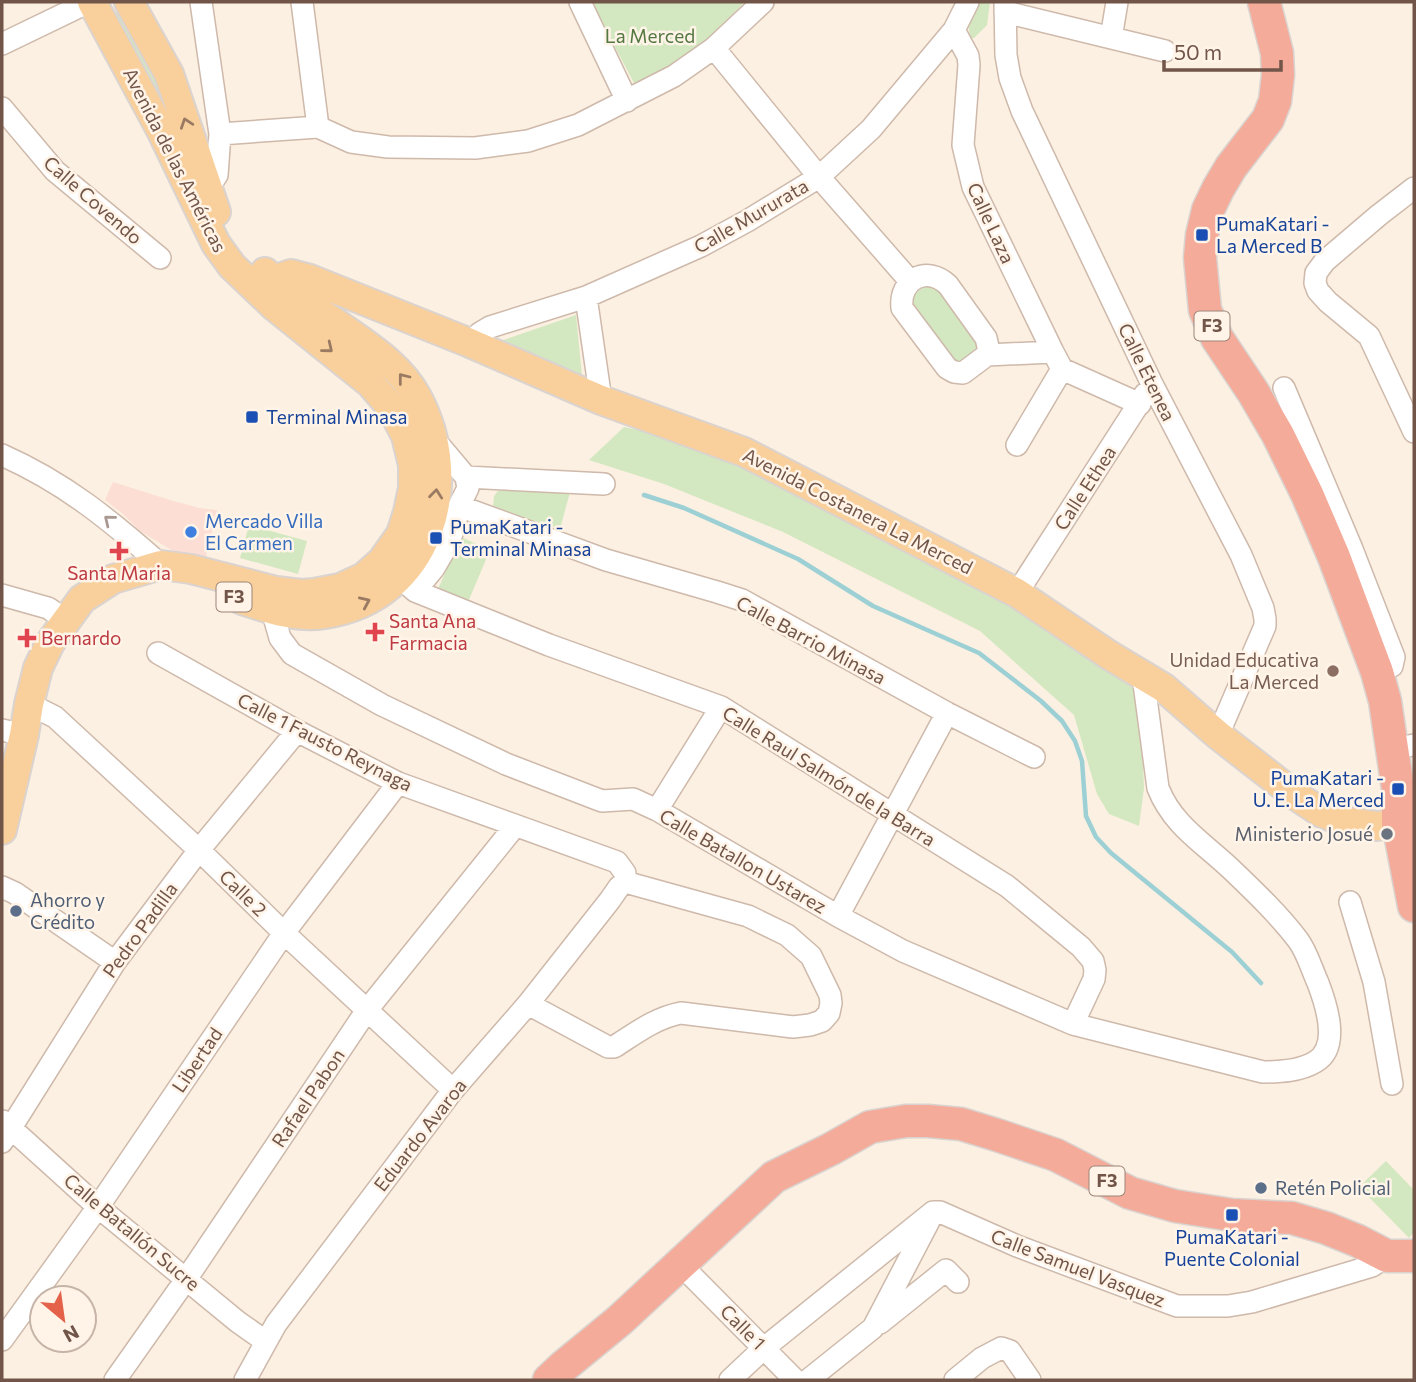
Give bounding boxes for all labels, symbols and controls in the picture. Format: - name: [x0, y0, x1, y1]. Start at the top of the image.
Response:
- park label: La Merced: [605, 24, 695, 47]
- scale bar: [1164, 28, 1281, 72]
- text: 50 m: [1174, 39, 1222, 64]
- street label: Avenida de las Américas: [119, 64, 232, 256]
- one-way arrow: [180, 117, 194, 129]
- street label: Calle Covendo: [39, 151, 147, 249]
- street label: Calle Mururata: [689, 174, 812, 258]
- street label: Calle Laza: [963, 179, 1020, 267]
- place label: PumaKatari - La Merced B: [1216, 212, 1330, 257]
- marker: PumaKatari - La Merced B: [1194, 227, 1210, 243]
- road number: F3: [1194, 312, 1230, 340]
- street label: Calle Etenea: [1114, 319, 1181, 424]
- one-way arrow: [319, 340, 332, 352]
- one-way arrow: [399, 374, 412, 386]
- place label: Terminal Minasa: [266, 405, 408, 428]
- marker: Terminal Minasa: [244, 409, 260, 425]
- street label: Calle Ethea: [1049, 441, 1120, 534]
- street label: Avenida Costanera La Merced: [739, 442, 977, 579]
- one-way arrow: [428, 489, 443, 500]
- place label: Mercado Villa El Carmen: [205, 509, 323, 554]
- place label: PumaKatari - Terminal Minasa: [450, 515, 592, 560]
- one-way arrow: [105, 516, 117, 529]
- marker: Mercado Villa El Carmen: [183, 524, 199, 540]
- marker: PumaKatari - Terminal Minasa: [428, 530, 444, 546]
- marker: Santa Maria: [111, 543, 127, 559]
- place label: Santa Maria: [67, 561, 171, 584]
- road number: F3: [216, 582, 252, 612]
- street label: Calle Barrio Minasa: [733, 590, 890, 689]
- one-way arrow: [357, 596, 370, 610]
- place label: Santa Ana Farmacia: [389, 609, 476, 654]
- marker: Santa Ana Farmacia: [367, 624, 383, 640]
- place label: Bernardo: [41, 626, 121, 649]
- marker: Bernardo: [19, 630, 35, 646]
- place label: Unidad Educativa La Merced: [1169, 648, 1319, 693]
- marker: Unidad Educativa La Merced: [1325, 663, 1341, 679]
- street label: Calle 1 Fausto Reynaga: [234, 688, 416, 796]
- street label: Calle Raul Salmón de la Barra: [719, 701, 940, 851]
- place label: PumaKatari - U. E. La Merced: [1253, 766, 1384, 811]
- marker: PumaKatari - U. E. La Merced: [1390, 781, 1406, 797]
- street label: Calle Batallon Ustarez: [656, 803, 831, 918]
- place label: Ministerio Josué: [1234, 822, 1373, 845]
- marker: Ministerio Josué: [1379, 826, 1395, 842]
- street label: Calle 2: [215, 865, 272, 921]
- street label: Pedro Padilla: [97, 878, 182, 982]
- place label: Ahorro y Crédito: [30, 888, 105, 933]
- marker: Ahorro y Crédito: [8, 903, 24, 919]
- street label: Libertad: [167, 1023, 227, 1097]
- street label: Rafael Pabon: [266, 1044, 349, 1151]
- street label: Eduardo Avaroa: [369, 1074, 471, 1196]
- road number: F3: [1090, 1166, 1124, 1196]
- street label: Calle Batallón Sucre: [60, 1168, 205, 1295]
- place label: Retén Policial: [1275, 1176, 1391, 1199]
- marker: Retén Policial: [1253, 1180, 1269, 1196]
- marker: PumaKatari - Puente Colonial: [1224, 1207, 1240, 1223]
- street label: Calle Samuel Vasquez: [988, 1224, 1169, 1311]
- place label: PumaKatari - Puente Colonial: [1164, 1225, 1300, 1270]
- north arrow: [28, 1284, 98, 1354]
- street label: Calle 1: [716, 1299, 771, 1354]
- text: N: [60, 1321, 83, 1348]

